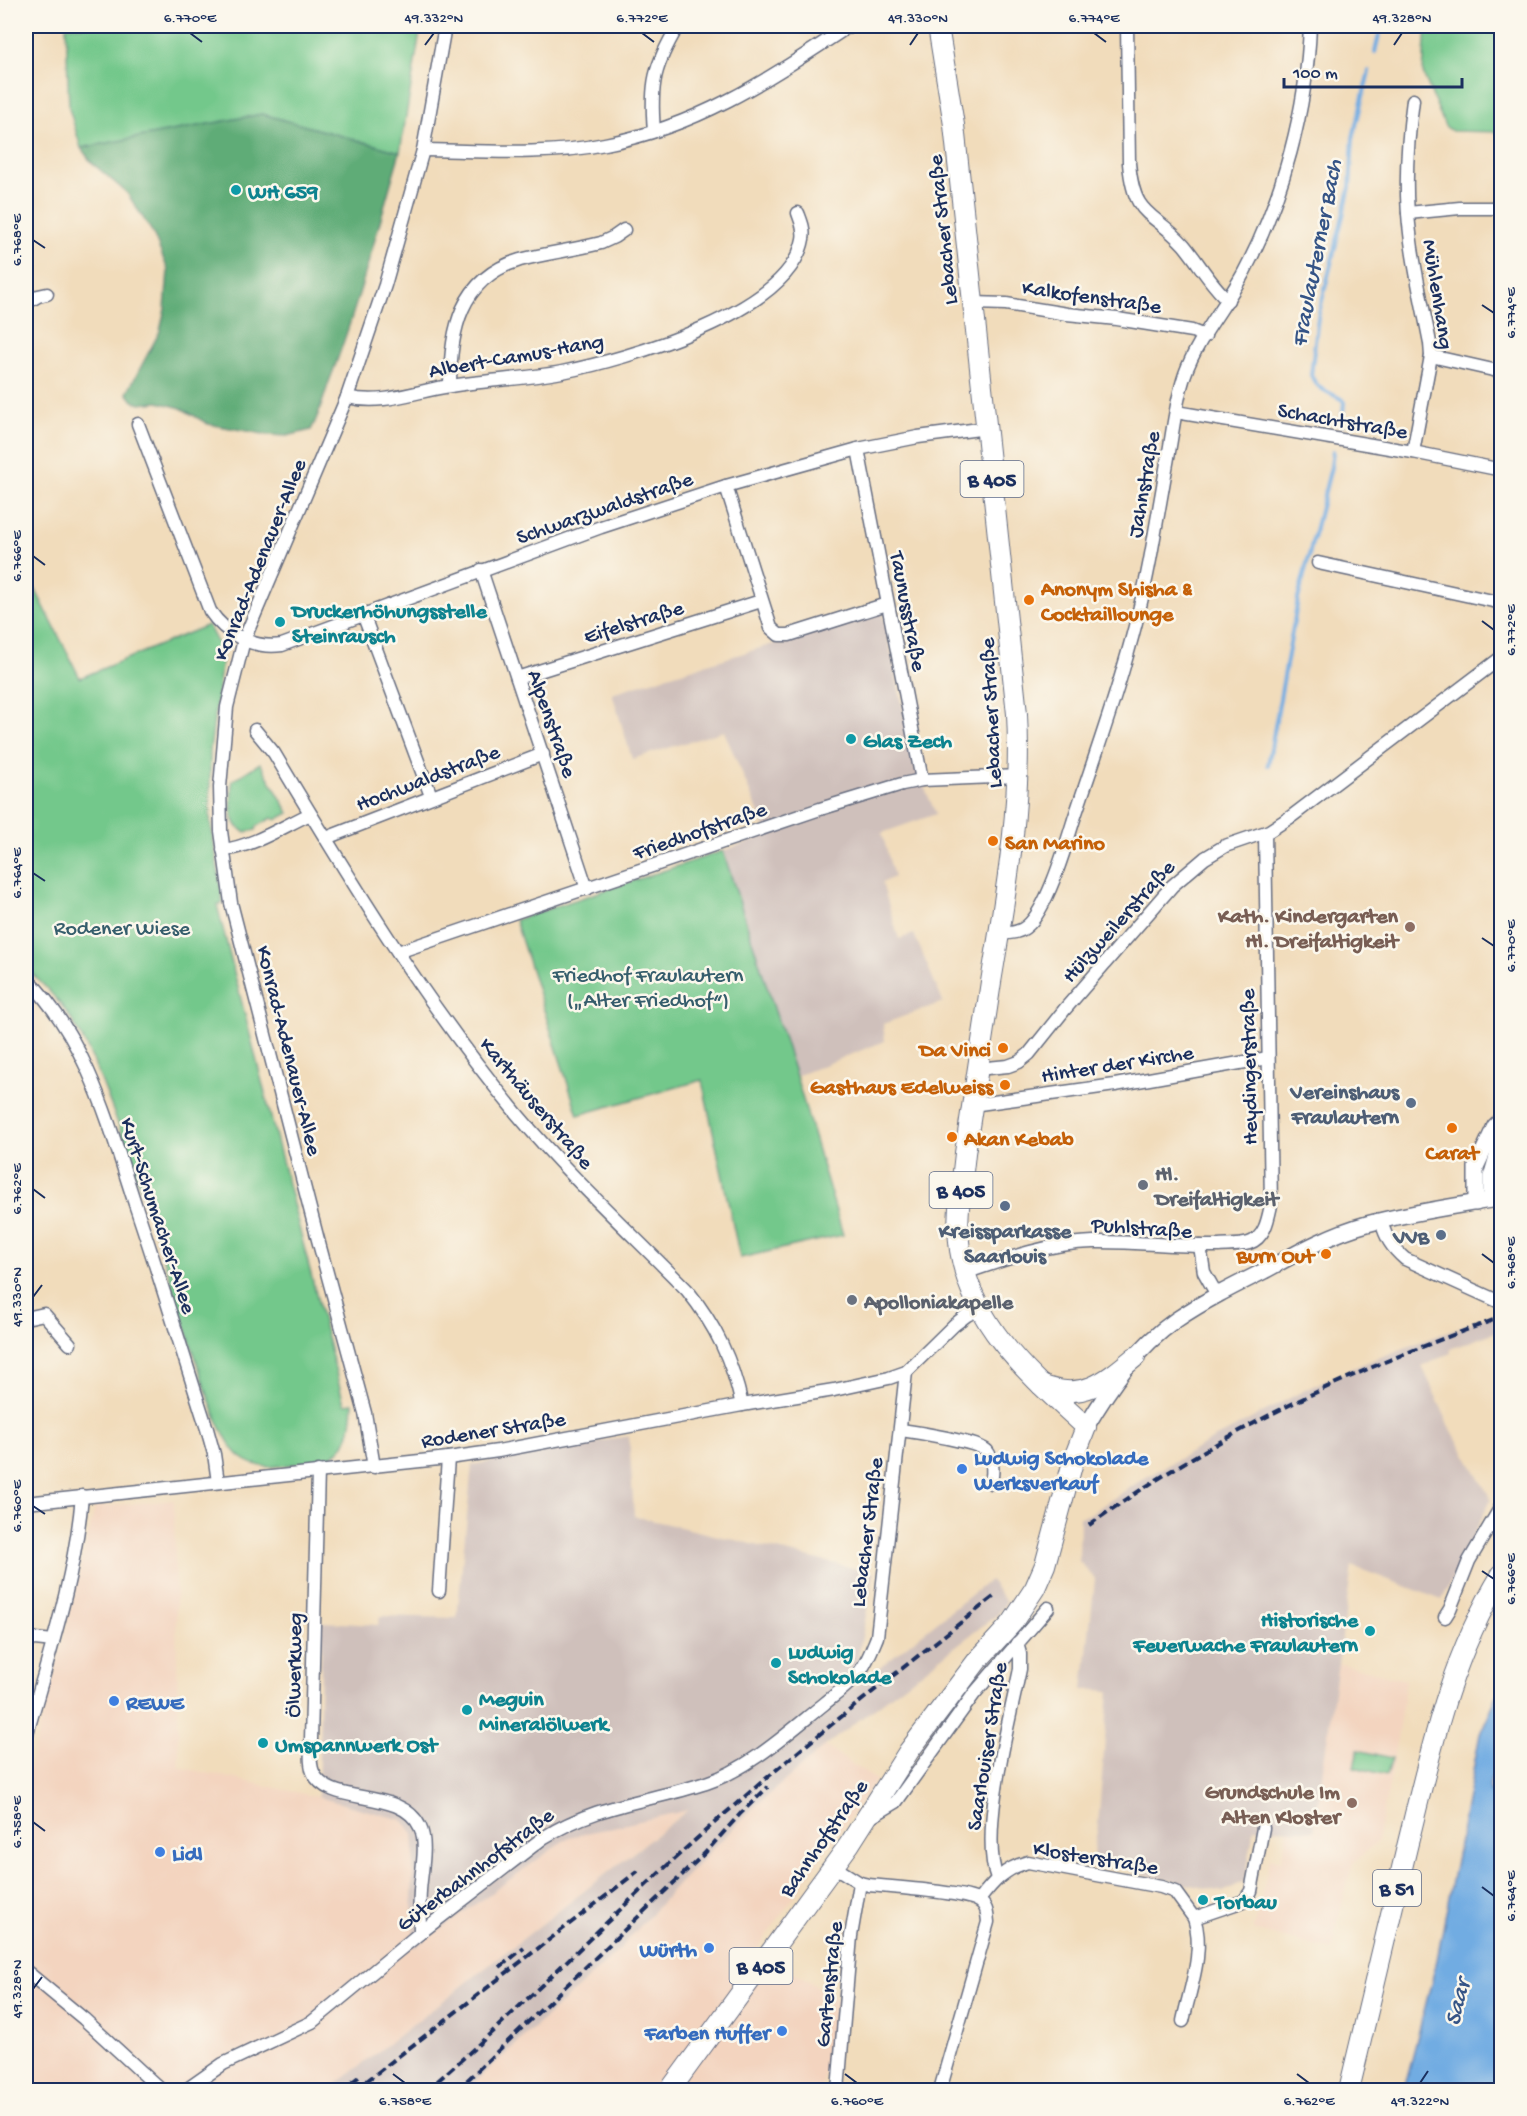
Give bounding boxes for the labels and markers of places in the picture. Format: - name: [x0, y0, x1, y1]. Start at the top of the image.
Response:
- place label: WH 659: [247, 181, 318, 207]
- marker: WH 659: [229, 183, 243, 197]
- place label: Anonym Shisha & Cocktaillounge: [1040, 578, 1193, 629]
- marker: Anonym Shisha & Cocktaillounge: [1022, 593, 1036, 607]
- place label: Druckerhöhungsstelle Steinrausch: [290, 600, 487, 651]
- marker: Druckerhöhungsstelle Steinrausch: [273, 615, 287, 629]
- place label: Glas Zech: [863, 730, 952, 756]
- marker: Glas Zech: [844, 732, 858, 746]
- place label: San Marino: [1005, 832, 1106, 858]
- marker: San Marino: [986, 834, 1000, 848]
- place label: Kath. Kindergarten Hl. Dreifaltigkeit: [1217, 905, 1400, 956]
- marker: Kath. Kindergarten Hl. Dreifaltigkeit: [1403, 920, 1417, 934]
- place label: Da Vinci: [918, 1039, 991, 1065]
- marker: Da Vinci: [996, 1041, 1010, 1055]
- place label: Gasthaus Edelweiss: [810, 1076, 995, 1102]
- marker: Gasthaus Edelweiss: [998, 1078, 1012, 1092]
- place label: Vereinshaus Fraulautern: [1289, 1081, 1401, 1132]
- marker: Vereinshaus Fraulautern: [1404, 1096, 1418, 1110]
- marker: Carat: [1445, 1121, 1459, 1135]
- place label: Akan Kebab: [963, 1128, 1074, 1154]
- marker: Akan Kebab: [945, 1130, 959, 1144]
- place label: Carat: [1424, 1142, 1481, 1168]
- place label: Hl. Dreifaltigkeit: [1153, 1163, 1280, 1214]
- marker: Hl. Dreifaltigkeit: [1136, 1178, 1150, 1192]
- marker: Kreissparkasse Saarlouis: [998, 1199, 1012, 1213]
- place label: Kreissparkasse Saarlouis: [938, 1220, 1072, 1271]
- place label: VVB: [1392, 1226, 1431, 1252]
- marker: VVB: [1434, 1228, 1448, 1242]
- place label: Burn Out: [1235, 1245, 1316, 1271]
- marker: Burn Out: [1319, 1247, 1333, 1261]
- place label: Apolloniakapelle: [863, 1291, 1014, 1317]
- marker: Apolloniakapelle: [845, 1293, 859, 1307]
- place label: Ludwig Schokolade Werksverkauf: [973, 1447, 1149, 1498]
- marker: Ludwig Schokolade Werksverkauf: [955, 1462, 969, 1476]
- place label: Historische Feuerwache Fraulautern: [1132, 1609, 1359, 1660]
- marker: Historische Feuerwache Fraulautern: [1363, 1624, 1377, 1638]
- place label: Ludwig Schokolade: [788, 1641, 892, 1692]
- marker: Ludwig Schokolade: [769, 1656, 783, 1670]
- place label: Meguin Mineralölwerk: [479, 1688, 610, 1739]
- place label: REWE: [125, 1692, 185, 1718]
- marker: REWE: [107, 1694, 121, 1708]
- marker: Meguin Mineralölwerk: [460, 1703, 474, 1717]
- place label: Umspannwerk Ost: [275, 1734, 439, 1760]
- marker: Umspannwerk Ost: [256, 1736, 270, 1750]
- place label: Grundschule Im Alten Kloster: [1205, 1781, 1342, 1832]
- marker: Grundschule Im Alten Kloster: [1345, 1796, 1359, 1810]
- place label: Lidl: [172, 1843, 203, 1869]
- marker: Lidl: [153, 1845, 167, 1859]
- place label: Torbau: [1213, 1891, 1277, 1917]
- marker: Torbau: [1196, 1893, 1210, 1907]
- place label: Würth: [638, 1939, 697, 1965]
- marker: Würth: [702, 1941, 716, 1955]
- place label: Farben Huffer: [644, 2022, 772, 2048]
- marker: Farben Huffer: [775, 2024, 789, 2038]

